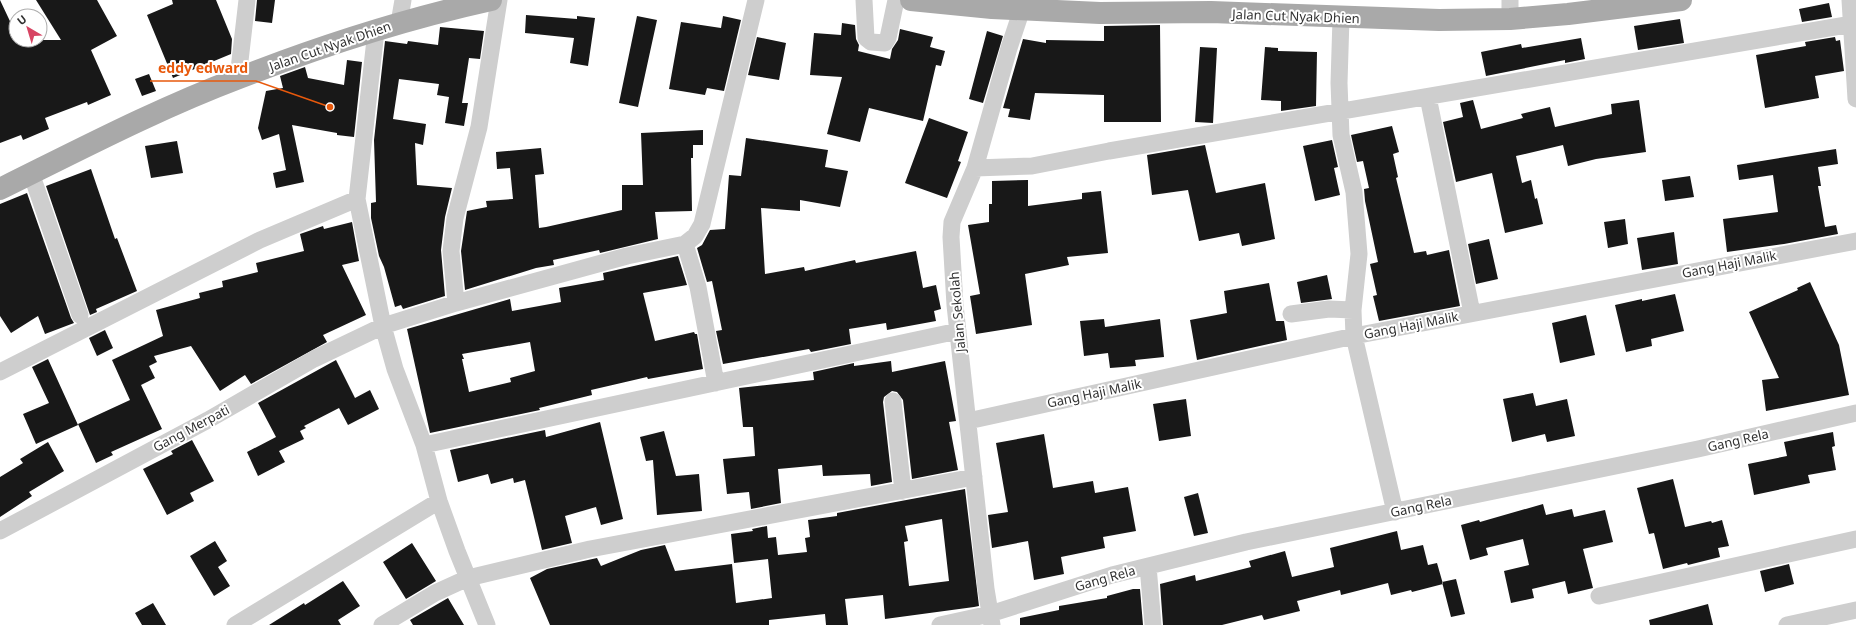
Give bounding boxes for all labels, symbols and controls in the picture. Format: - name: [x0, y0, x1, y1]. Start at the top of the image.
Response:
- street label: Jalan Cut Nyak Dhien: [1230, 5, 1360, 27]
- north arrow: [8, 8, 48, 48]
- text: U: [14, 11, 29, 28]
- street label: Jalan Cut Nyak Dhien: [265, 17, 393, 76]
- callout: eddy edward: [150, 55, 256, 81]
- text: eddy edward: [158, 58, 248, 77]
- street label: Gang Haji Malik: [1680, 246, 1778, 282]
- street label: Jalan Sekolah: [945, 271, 970, 355]
- street label: Gang Haji Malik: [1362, 307, 1460, 343]
- street label: Gang Haji Malik: [1045, 374, 1143, 412]
- street label: Gang Merpati: [150, 400, 232, 456]
- street label: Gang Rela: [1706, 424, 1770, 456]
- street label: Gang Rela: [1389, 491, 1453, 521]
- street label: Gang Rela: [1073, 561, 1137, 595]

